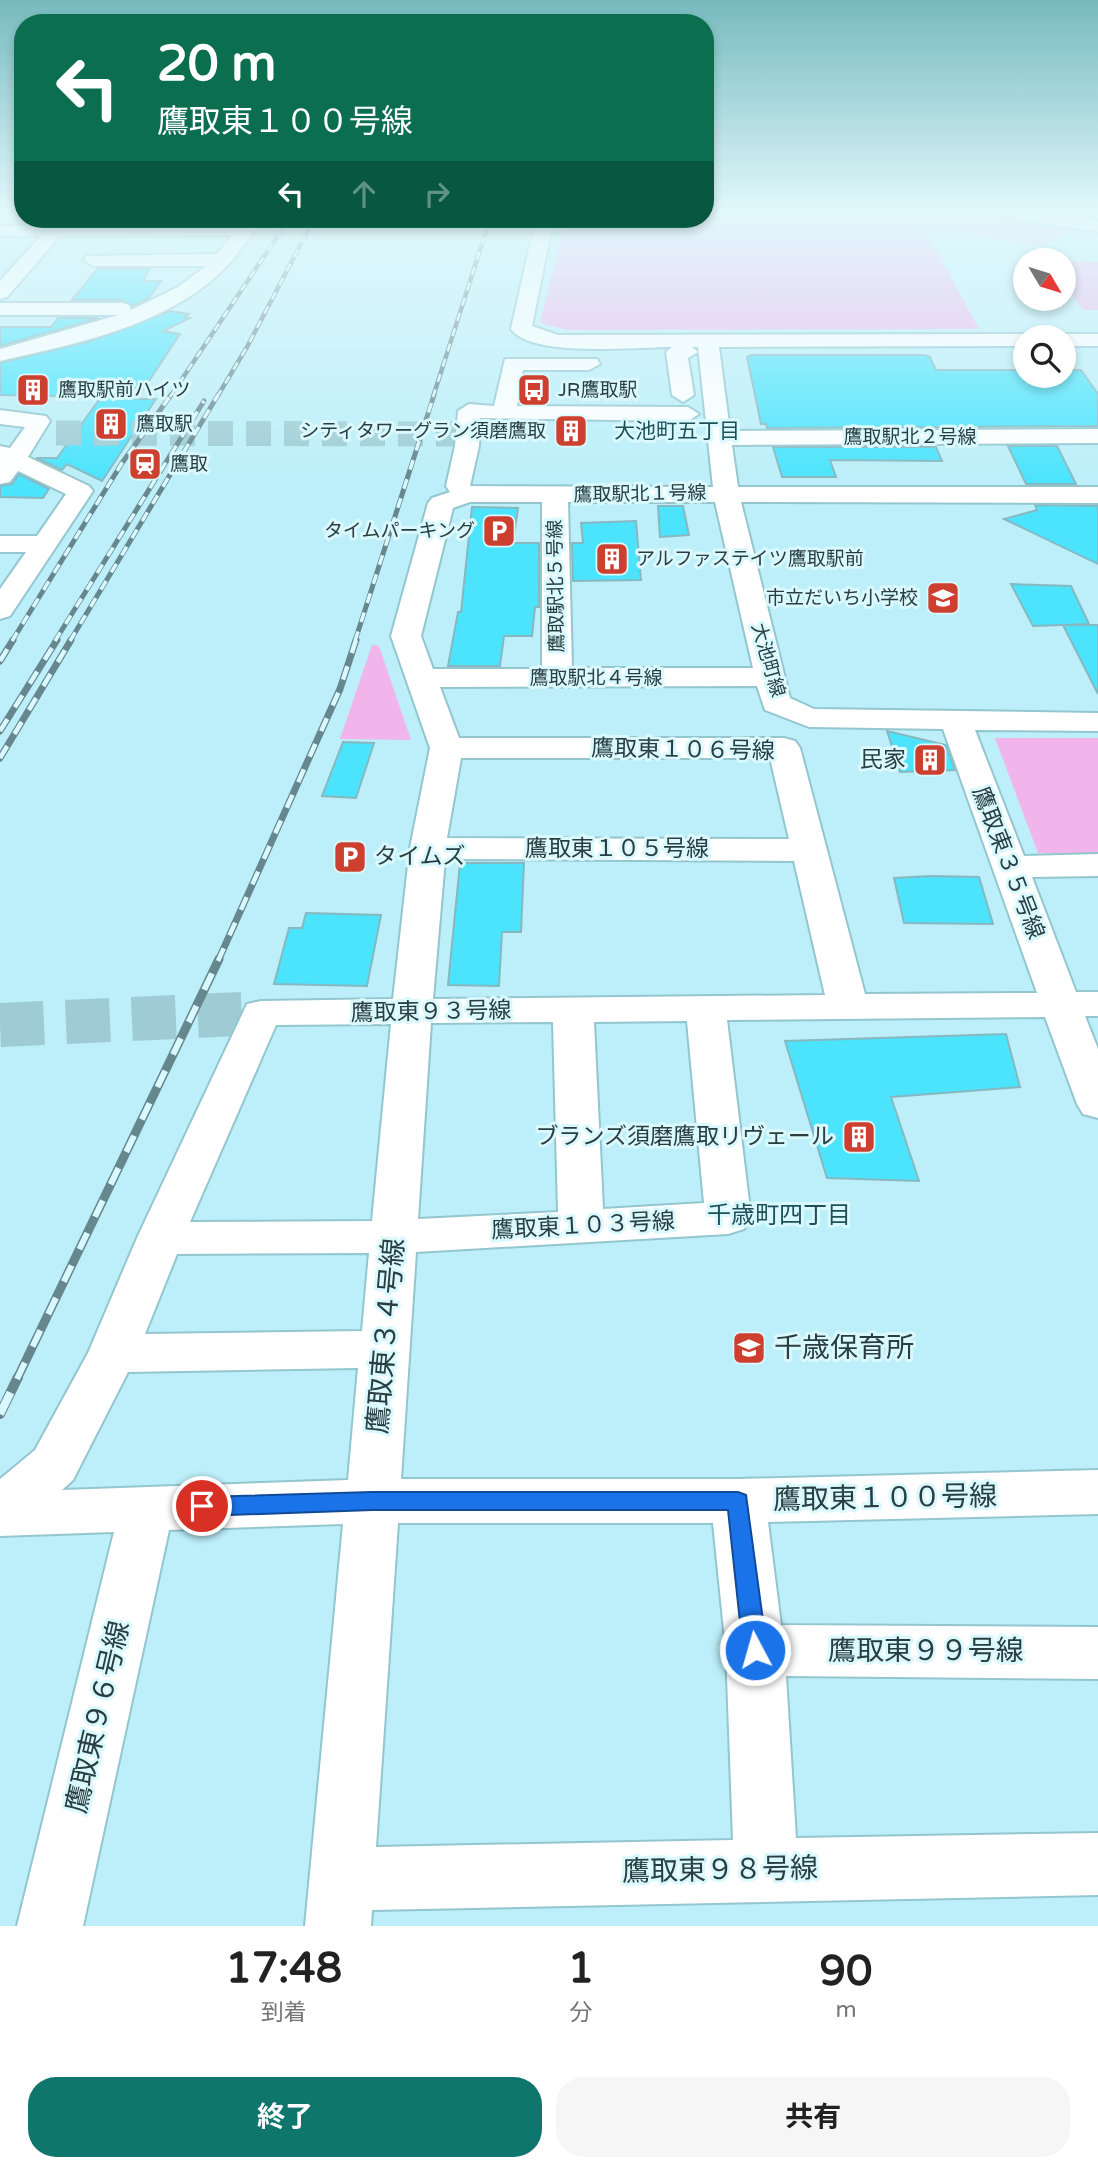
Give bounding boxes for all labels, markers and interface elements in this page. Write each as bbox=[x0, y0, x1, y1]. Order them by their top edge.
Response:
text: 20 m bbox=[157, 35, 276, 94]
icon: left bbox=[42, 42, 133, 133]
text: 鷹取東１００号線 bbox=[157, 103, 413, 141]
icon: left bbox=[272, 175, 310, 213]
icon: ahead bbox=[345, 175, 383, 213]
icon: right bbox=[418, 175, 456, 213]
north arrow bbox=[1013, 248, 1076, 312]
map controls bbox=[1013, 248, 1076, 388]
button: search bbox=[1013, 325, 1076, 388]
building icon: 鷹取駅前ハイツ bbox=[14, 371, 52, 409]
bus stop icon: JR鷹取駅 bbox=[515, 371, 553, 409]
place label: 鷹取駅前ハイツ bbox=[58, 379, 191, 401]
place label: JR鷹取駅 bbox=[558, 379, 637, 401]
building icon: 鷹取駅 bbox=[92, 405, 130, 443]
building icon: シティタワーグラン須磨鷹取 bbox=[552, 412, 590, 450]
place label: 鷹取駅 bbox=[136, 413, 193, 435]
district label: 大池町五丁目 bbox=[614, 419, 740, 444]
place label: シティタワーグラン須磨鷹取 bbox=[300, 420, 546, 442]
street label: 鷹取駅北２号線 bbox=[843, 426, 977, 448]
station icon: 鷹取 bbox=[126, 445, 164, 483]
place label: 鷹取 bbox=[170, 453, 208, 475]
street label: 鷹取駅北１号線 bbox=[573, 482, 707, 506]
parking icon: タイムパーキング bbox=[480, 512, 518, 550]
street label: 鷹取駅北５号線 bbox=[544, 519, 568, 653]
place label: タイムパーキング bbox=[324, 520, 475, 542]
building icon: アルファステイツ鷹取駅前 bbox=[593, 540, 631, 578]
place label: アルファステイツ鷹取駅前 bbox=[636, 548, 864, 570]
school or university icon: 市立だいち小学校 bbox=[924, 579, 962, 617]
place label: 市立だいち小学校 bbox=[766, 587, 918, 609]
street label: 大池町線 bbox=[747, 620, 789, 700]
street label: 鷹取駅北４号線 bbox=[529, 667, 663, 689]
street label: 鷹取東１０６号線 bbox=[591, 734, 775, 766]
building icon: 民家 bbox=[911, 741, 949, 779]
place label: 民家 bbox=[860, 746, 906, 774]
street label: 鷹取東３５号線 bbox=[966, 783, 1050, 943]
street label: 鷹取東１０５号線 bbox=[525, 835, 709, 863]
parking icon: タイムズ bbox=[331, 838, 369, 876]
place label: タイムズ bbox=[374, 843, 466, 871]
street label: 鷹取東９３号線 bbox=[350, 997, 512, 1027]
building icon: ブランズ須磨鷹取リヴェール bbox=[840, 1118, 878, 1156]
place label: ブランズ須磨鷹取リヴェール bbox=[535, 1123, 834, 1151]
district label: 千歳町四丁目 bbox=[707, 1201, 851, 1230]
street label: 鷹取東１０３号線 bbox=[490, 1207, 676, 1245]
street label: 鷹取東３４号線 bbox=[361, 1237, 411, 1435]
school or university icon: 千歳保育所 bbox=[730, 1329, 768, 1367]
place label: 千歳保育所 bbox=[774, 1331, 914, 1365]
pin bbox=[172, 1476, 232, 1536]
street label: 鷹取東１００号線 bbox=[773, 1479, 997, 1517]
icon: arrive bbox=[183, 1487, 221, 1525]
position arrow bbox=[718, 1613, 792, 1687]
street label: 鷹取東９６号線 bbox=[59, 1618, 137, 1816]
street label: 鷹取東９９号線 bbox=[828, 1634, 1024, 1668]
street label: 鷹取東９８号線 bbox=[622, 1851, 818, 1889]
text: 17:48 bbox=[226, 1943, 342, 1994]
text: 1 bbox=[568, 1943, 594, 1994]
text: 90 bbox=[820, 1946, 872, 1997]
text: m bbox=[835, 1996, 857, 2024]
text: 到着 bbox=[261, 1999, 307, 2027]
text: 分 bbox=[569, 1999, 592, 2027]
button: 終了 bbox=[28, 2077, 542, 2157]
button: 共有 bbox=[556, 2077, 1070, 2157]

